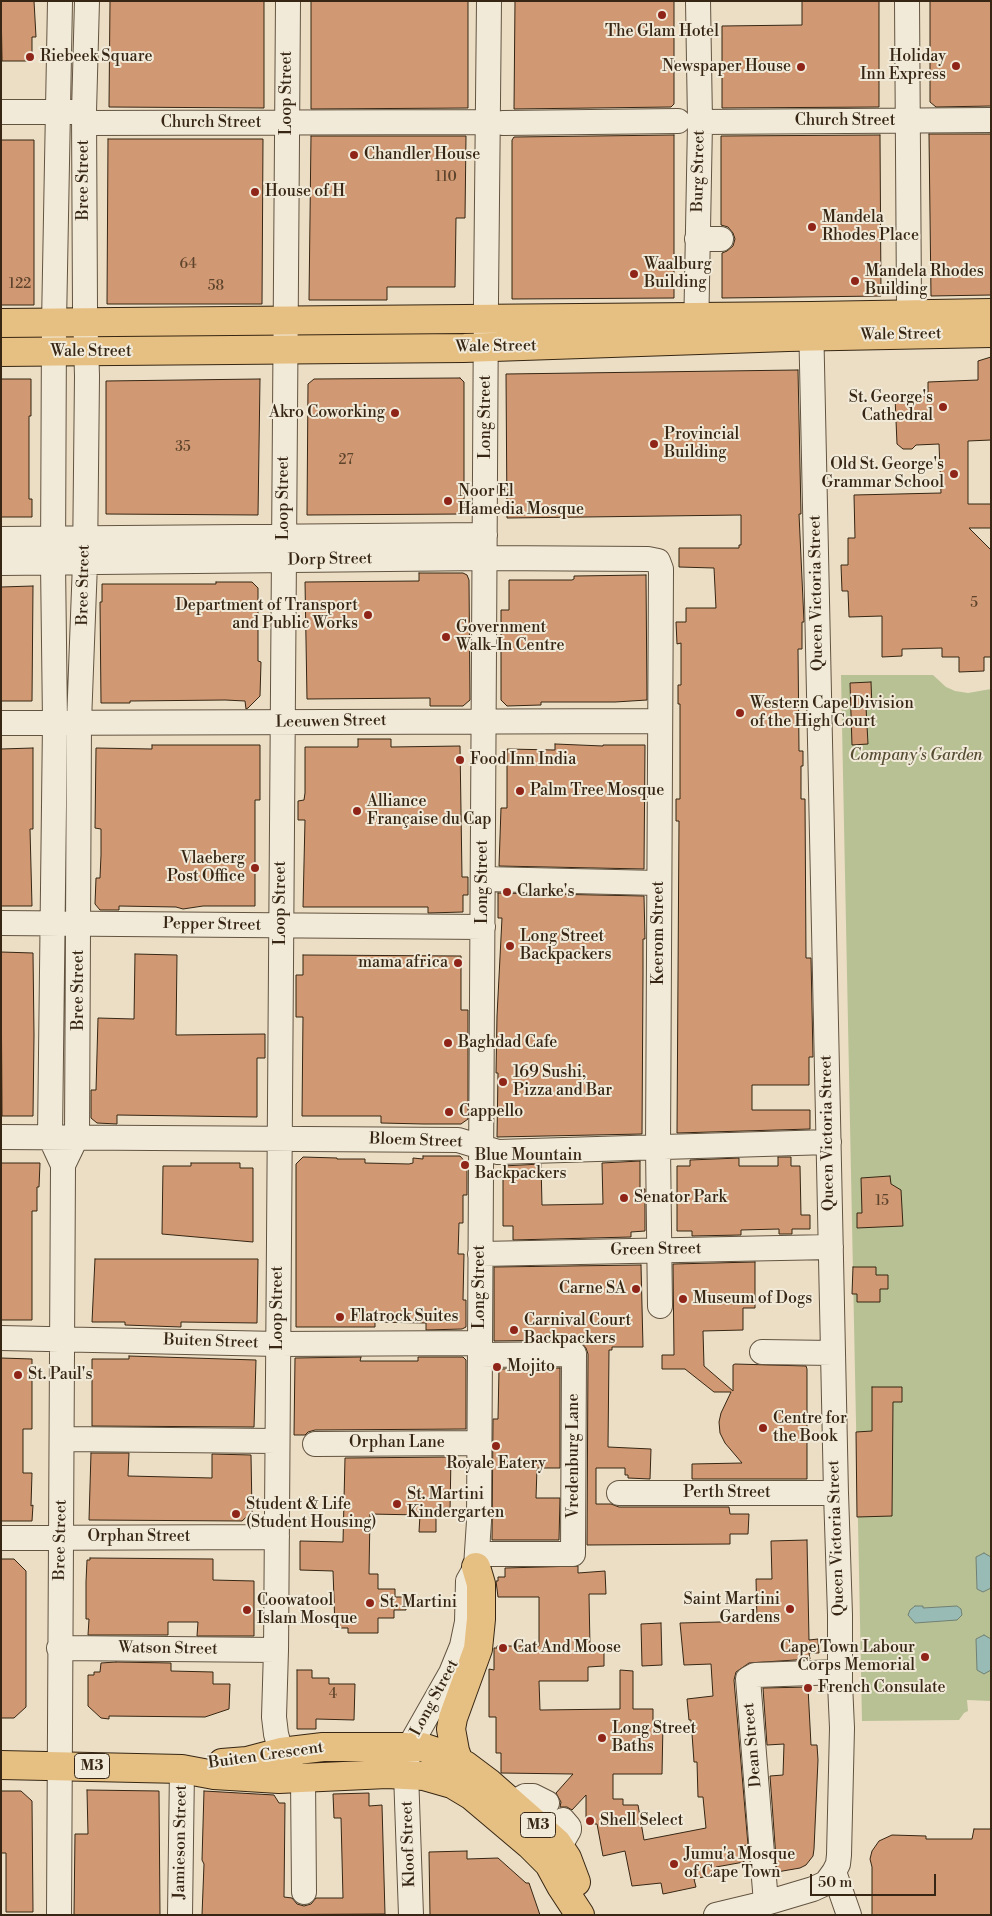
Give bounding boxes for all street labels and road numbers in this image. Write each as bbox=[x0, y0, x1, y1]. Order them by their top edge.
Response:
street label: Loop Street bbox=[277, 51, 297, 135]
street label: Church Street bbox=[795, 111, 895, 131]
street label: Church Street bbox=[161, 113, 261, 133]
street label: Burg Street bbox=[689, 130, 709, 212]
street label: Bree Street bbox=[74, 140, 94, 220]
street label: Wale Street bbox=[860, 325, 942, 345]
street label: Wale Street bbox=[455, 337, 537, 357]
street label: Wale Street bbox=[50, 342, 132, 362]
street label: Long Street bbox=[476, 375, 496, 459]
street label: Loop Street bbox=[274, 456, 294, 540]
street label: Queen Victoria Street bbox=[806, 515, 828, 671]
street label: Bree Street bbox=[74, 544, 94, 626]
street label: Dorp Street bbox=[287, 550, 373, 570]
street label: Leeuwen Street bbox=[275, 711, 387, 733]
street label: Long Street bbox=[473, 840, 493, 924]
street label: Loop Street bbox=[271, 861, 291, 945]
street label: Keerom Street bbox=[649, 881, 669, 985]
street label: Pepper Street bbox=[163, 915, 261, 935]
street label: Bree Street bbox=[69, 950, 89, 1030]
street label: Queen Victoria Street bbox=[817, 1055, 839, 1211]
street label: Bloem Street bbox=[369, 1130, 463, 1152]
street label: Green Street bbox=[610, 1240, 702, 1260]
street label: Long Street bbox=[470, 1245, 490, 1329]
street label: Loop Street bbox=[268, 1266, 288, 1350]
street label: Buiten Street bbox=[163, 1331, 259, 1353]
street label: Vredenburg Lane bbox=[564, 1394, 584, 1518]
street label: Orphan Lane bbox=[349, 1433, 445, 1453]
street label: Queen Victoria Street bbox=[825, 1460, 849, 1616]
street label: Perth Street bbox=[683, 1483, 771, 1503]
street label: Bree Street bbox=[51, 1499, 71, 1581]
street label: Orphan Street bbox=[87, 1527, 191, 1547]
street label: Watson Street bbox=[118, 1639, 218, 1659]
street label: Long Street bbox=[407, 1656, 463, 1740]
street label: Dean Street bbox=[740, 1702, 766, 1788]
street label: Buiten Crescent bbox=[207, 1738, 325, 1774]
road number: M3 bbox=[74, 1754, 110, 1778]
street label: Jamieson Street bbox=[170, 1785, 192, 1899]
street label: Kloof Street bbox=[398, 1800, 420, 1888]
road number: M3 bbox=[520, 1812, 556, 1838]

